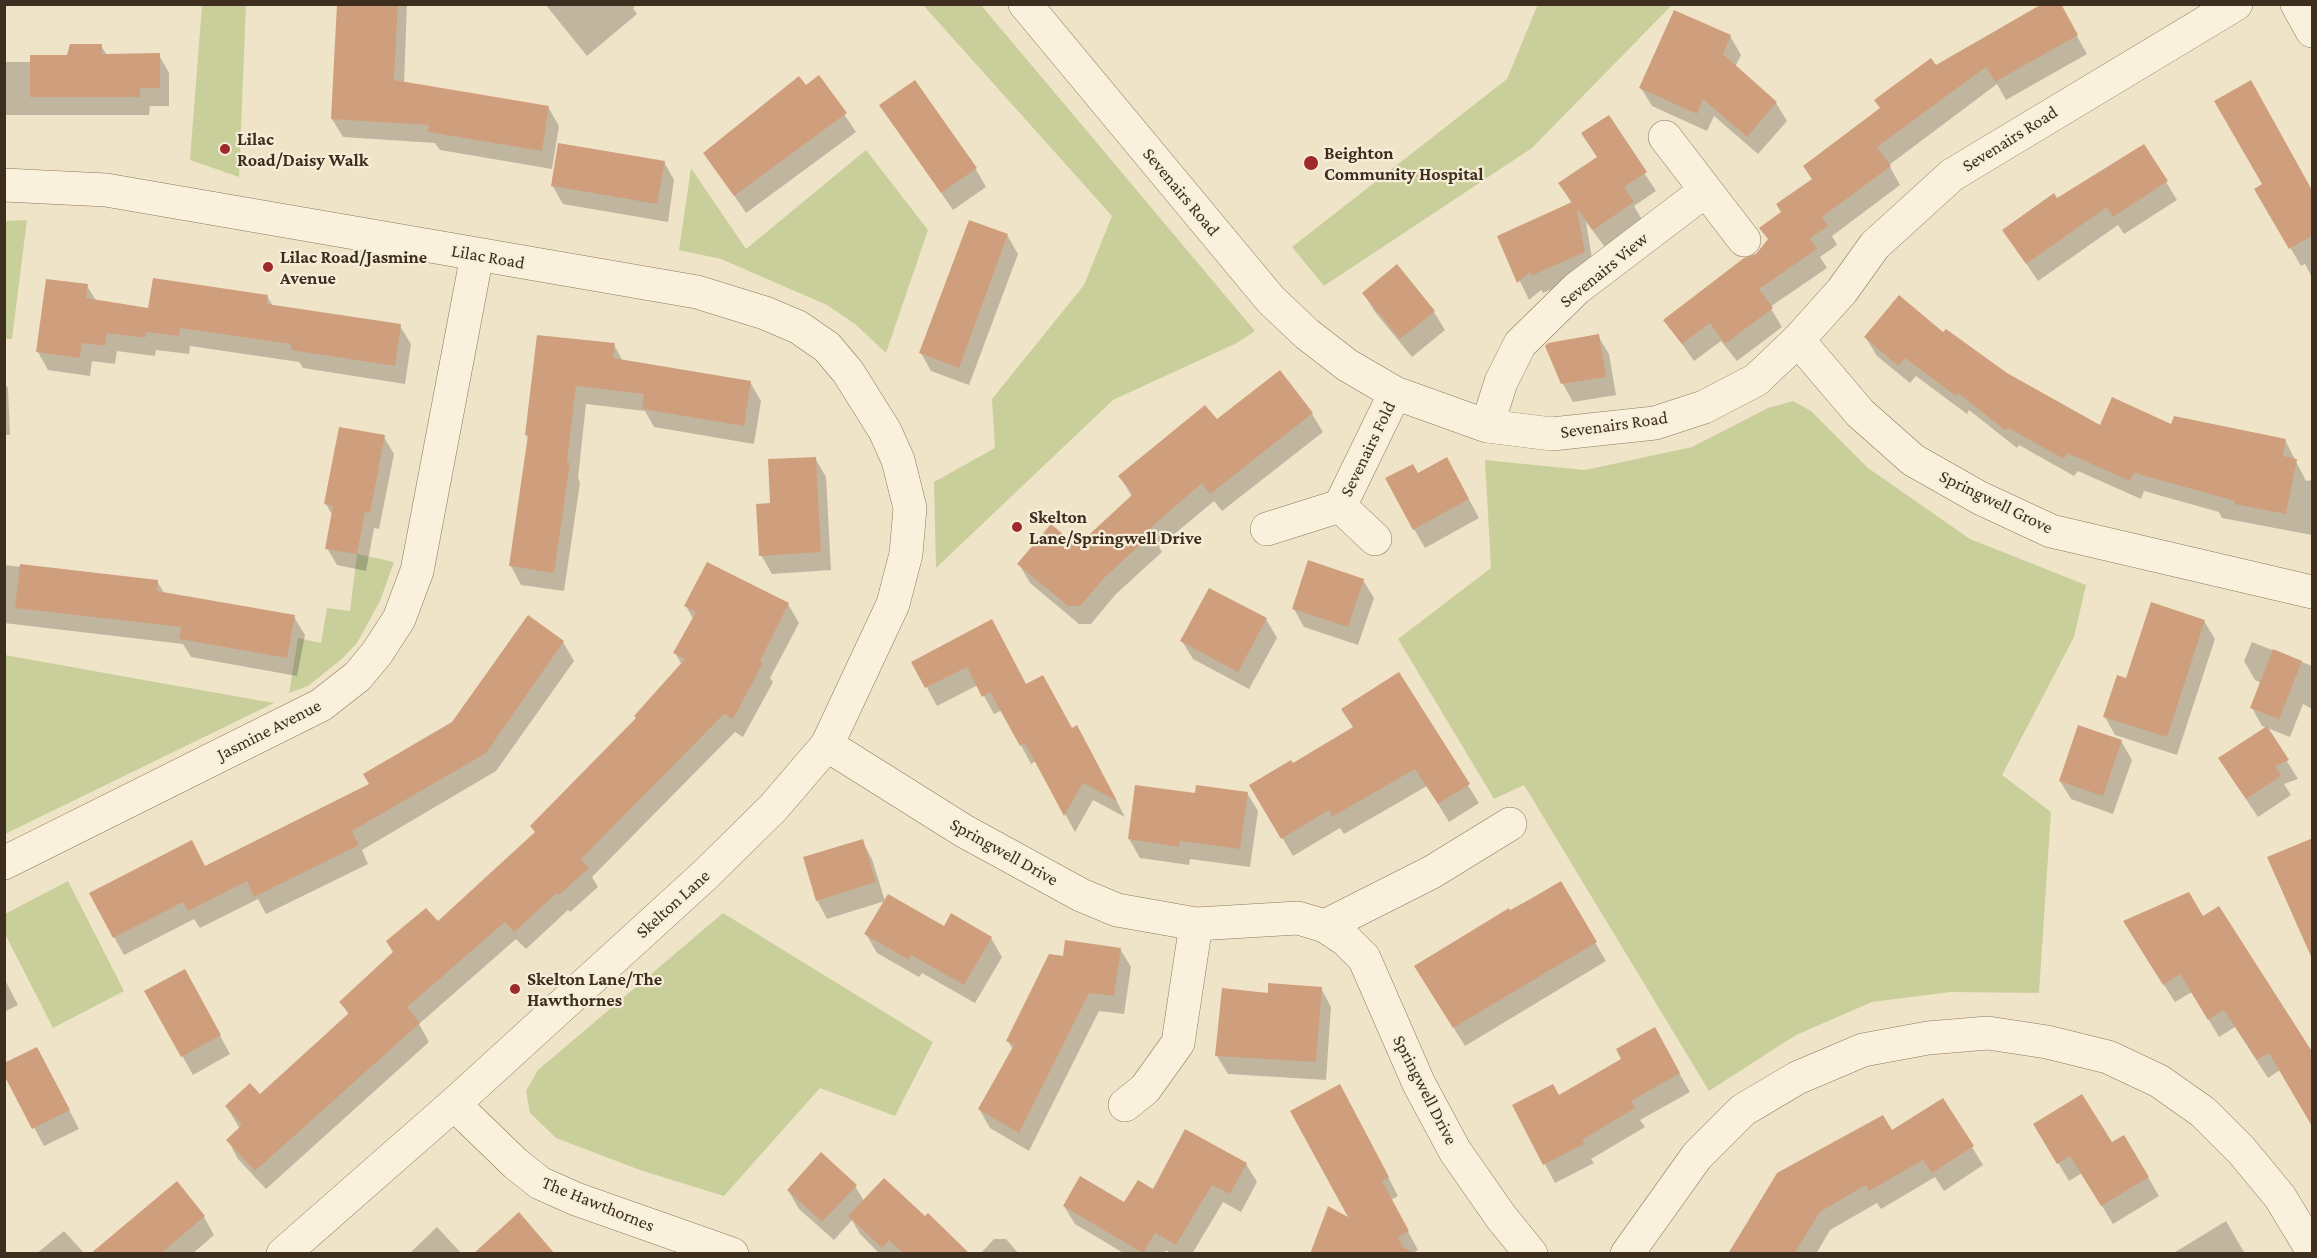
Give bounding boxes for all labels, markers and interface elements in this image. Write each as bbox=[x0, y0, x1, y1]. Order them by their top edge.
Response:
street label: Sevenairs Road bbox=[1958, 101, 2062, 177]
place label: Lilac Road/Daisy Walk bbox=[237, 128, 369, 170]
marker: Lilac Road/Daisy Walk bbox=[218, 142, 232, 156]
place label: Beighton Community Hospital bbox=[1324, 142, 1484, 184]
street label: Sevenairs Road bbox=[1138, 144, 1224, 240]
marker: Beighton Community Hospital bbox=[1302, 154, 1320, 172]
street label: Sevenairs View bbox=[1555, 228, 1653, 312]
street label: Lilac Road bbox=[450, 240, 526, 274]
place label: Lilac Road/Jasmine Avenue bbox=[280, 246, 427, 288]
marker: Lilac Road/Jasmine Avenue bbox=[261, 260, 275, 274]
street label: Sevenairs Fold bbox=[1336, 398, 1400, 500]
street label: Sevenairs Road bbox=[1559, 407, 1669, 443]
street label: Springwell Grove bbox=[1936, 465, 2056, 539]
place label: Skelton Lane/Springwell Drive bbox=[1029, 506, 1202, 548]
marker: Skelton Lane/Springwell Drive bbox=[1010, 520, 1024, 534]
street label: Jasmine Avenue bbox=[213, 695, 325, 765]
street label: Springwell Drive bbox=[946, 813, 1062, 891]
street label: Skelton Lane bbox=[632, 865, 714, 943]
place label: Skelton Lane/The Hawthornes bbox=[527, 968, 662, 1010]
marker: Skelton Lane/The Hawthornes bbox=[508, 982, 522, 996]
street label: Springwell Drive bbox=[1388, 1032, 1462, 1148]
street label: The Hawthornes bbox=[538, 1172, 658, 1236]

